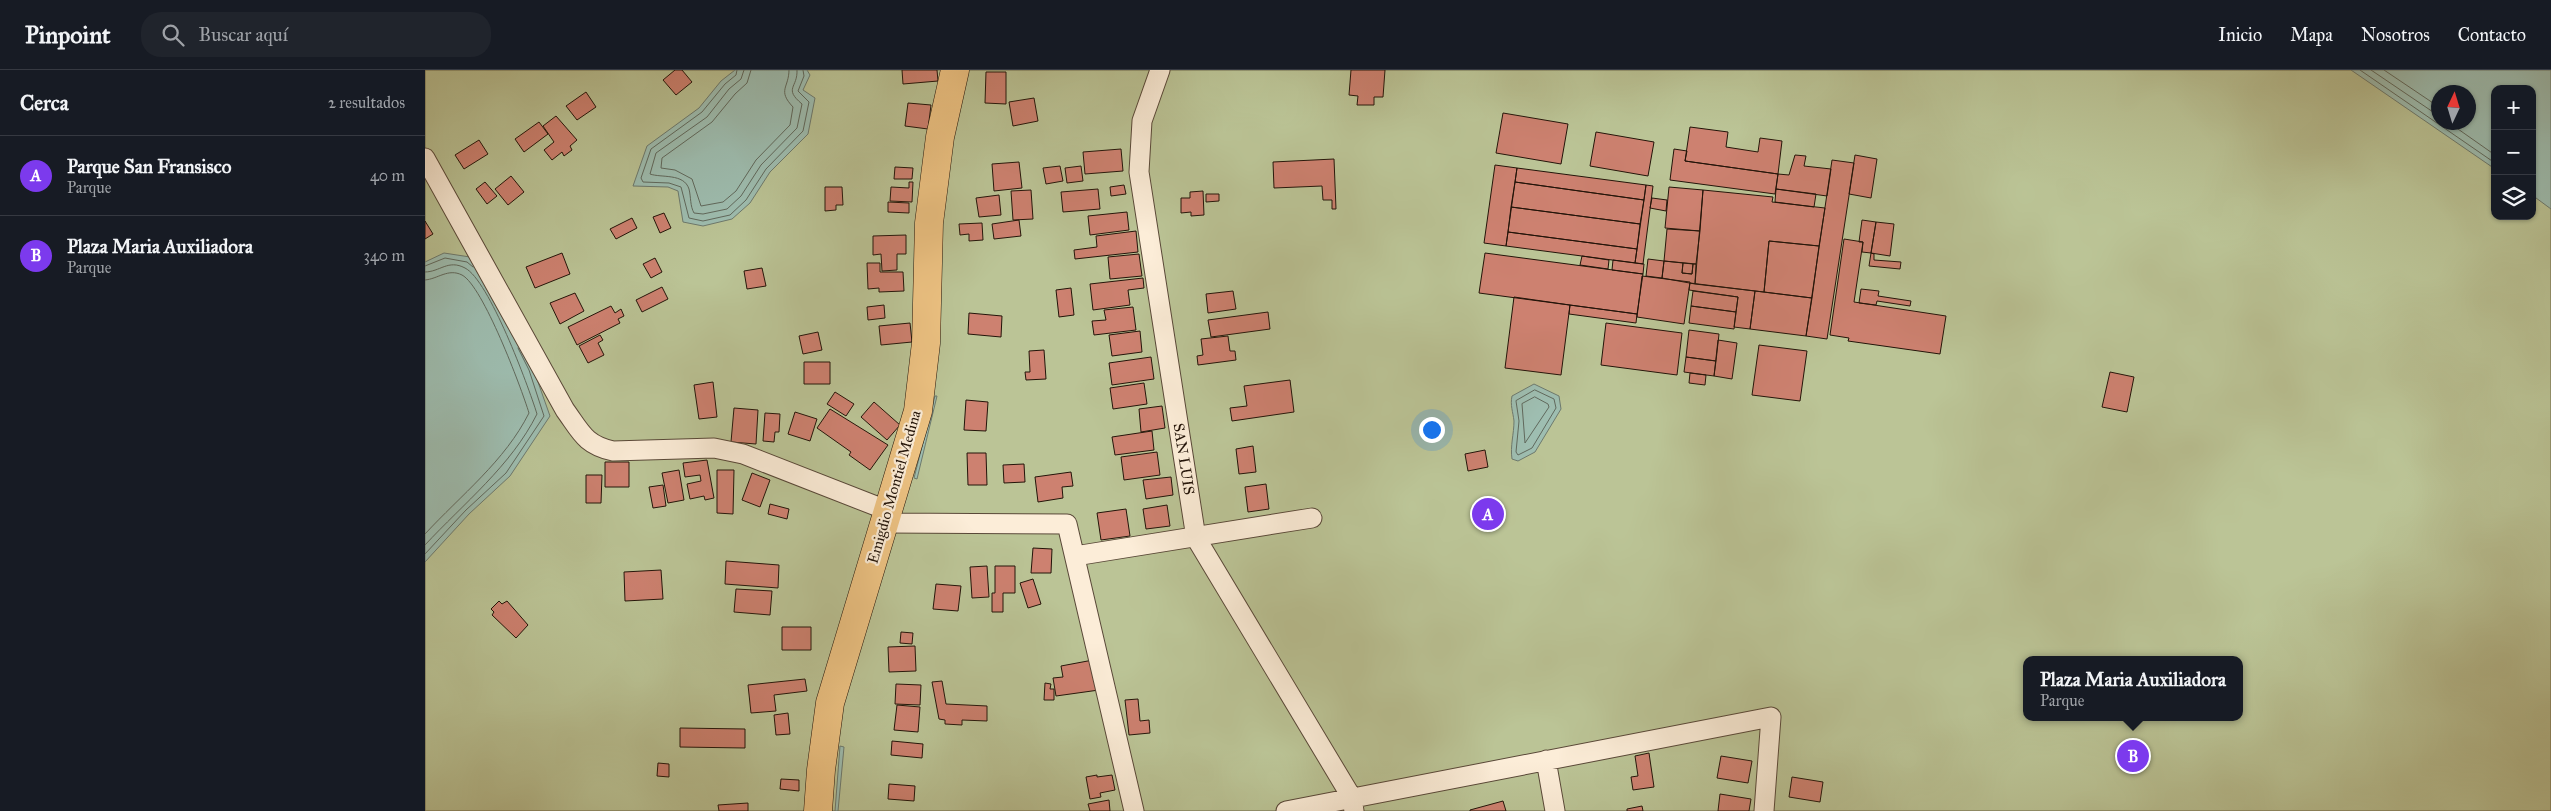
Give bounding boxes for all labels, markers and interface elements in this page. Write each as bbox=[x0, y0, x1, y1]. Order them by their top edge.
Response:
search box bbox=[141, 12, 491, 57]
text: Pinpoint bbox=[25, 20, 111, 50]
icon: search bbox=[159, 21, 187, 49]
text: Buscar aquí bbox=[199, 23, 288, 46]
text: Inicio bbox=[2218, 24, 2262, 46]
text: Mapa bbox=[2290, 24, 2333, 46]
text: Nosotros bbox=[2361, 24, 2430, 46]
text: Contacto bbox=[2458, 24, 2526, 46]
north arrow bbox=[2431, 85, 2476, 130]
map controls bbox=[2491, 85, 2536, 220]
button: + bbox=[2491, 85, 2536, 130]
text: Cerca bbox=[20, 90, 69, 116]
text: 2 resultados bbox=[328, 93, 405, 112]
button: − bbox=[2491, 130, 2536, 175]
text: Parque San Fransisco bbox=[67, 155, 231, 178]
text: A bbox=[31, 166, 41, 185]
text: 40 m bbox=[370, 166, 405, 185]
button: layers bbox=[2491, 175, 2536, 220]
text: Parque bbox=[67, 178, 111, 197]
text: Plaza Maria Auxiliadora bbox=[67, 235, 253, 258]
text: B bbox=[31, 246, 41, 265]
text: 340 m bbox=[363, 246, 405, 265]
text: Parque bbox=[67, 258, 111, 277]
street label: Emigdio Montiel Medina bbox=[864, 408, 925, 566]
your location bbox=[1419, 417, 1445, 443]
street label: SAN LUIS bbox=[1169, 422, 1199, 496]
pin: A bbox=[1472, 495, 1504, 533]
popup bbox=[2023, 656, 2243, 721]
text: Plaza Maria Auxiliadora bbox=[2040, 668, 2226, 691]
text: Parque bbox=[2040, 691, 2084, 710]
pin: B bbox=[2117, 737, 2149, 775]

